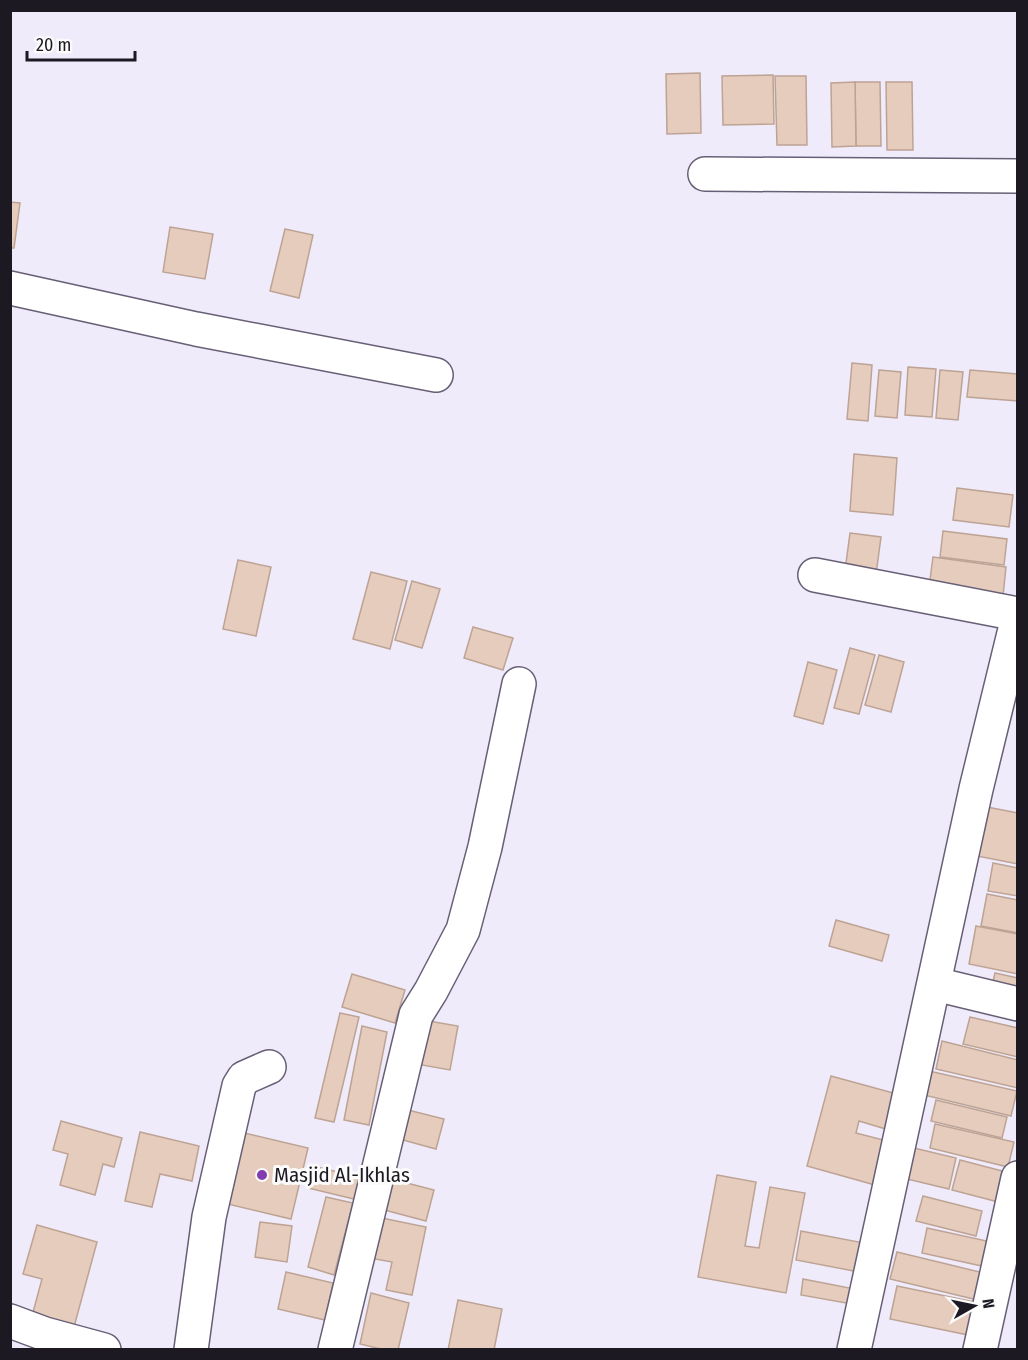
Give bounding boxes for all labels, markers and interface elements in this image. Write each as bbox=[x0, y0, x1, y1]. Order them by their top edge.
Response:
scale bar bbox=[27, 24, 135, 62]
text: 20 m bbox=[36, 34, 71, 56]
place label: Masjid Al-Ikhlas bbox=[274, 1162, 410, 1188]
marker: Masjid Al-Ikhlas bbox=[255, 1168, 269, 1182]
north arrow bbox=[944, 1276, 1004, 1336]
text: N bbox=[978, 1298, 998, 1310]

